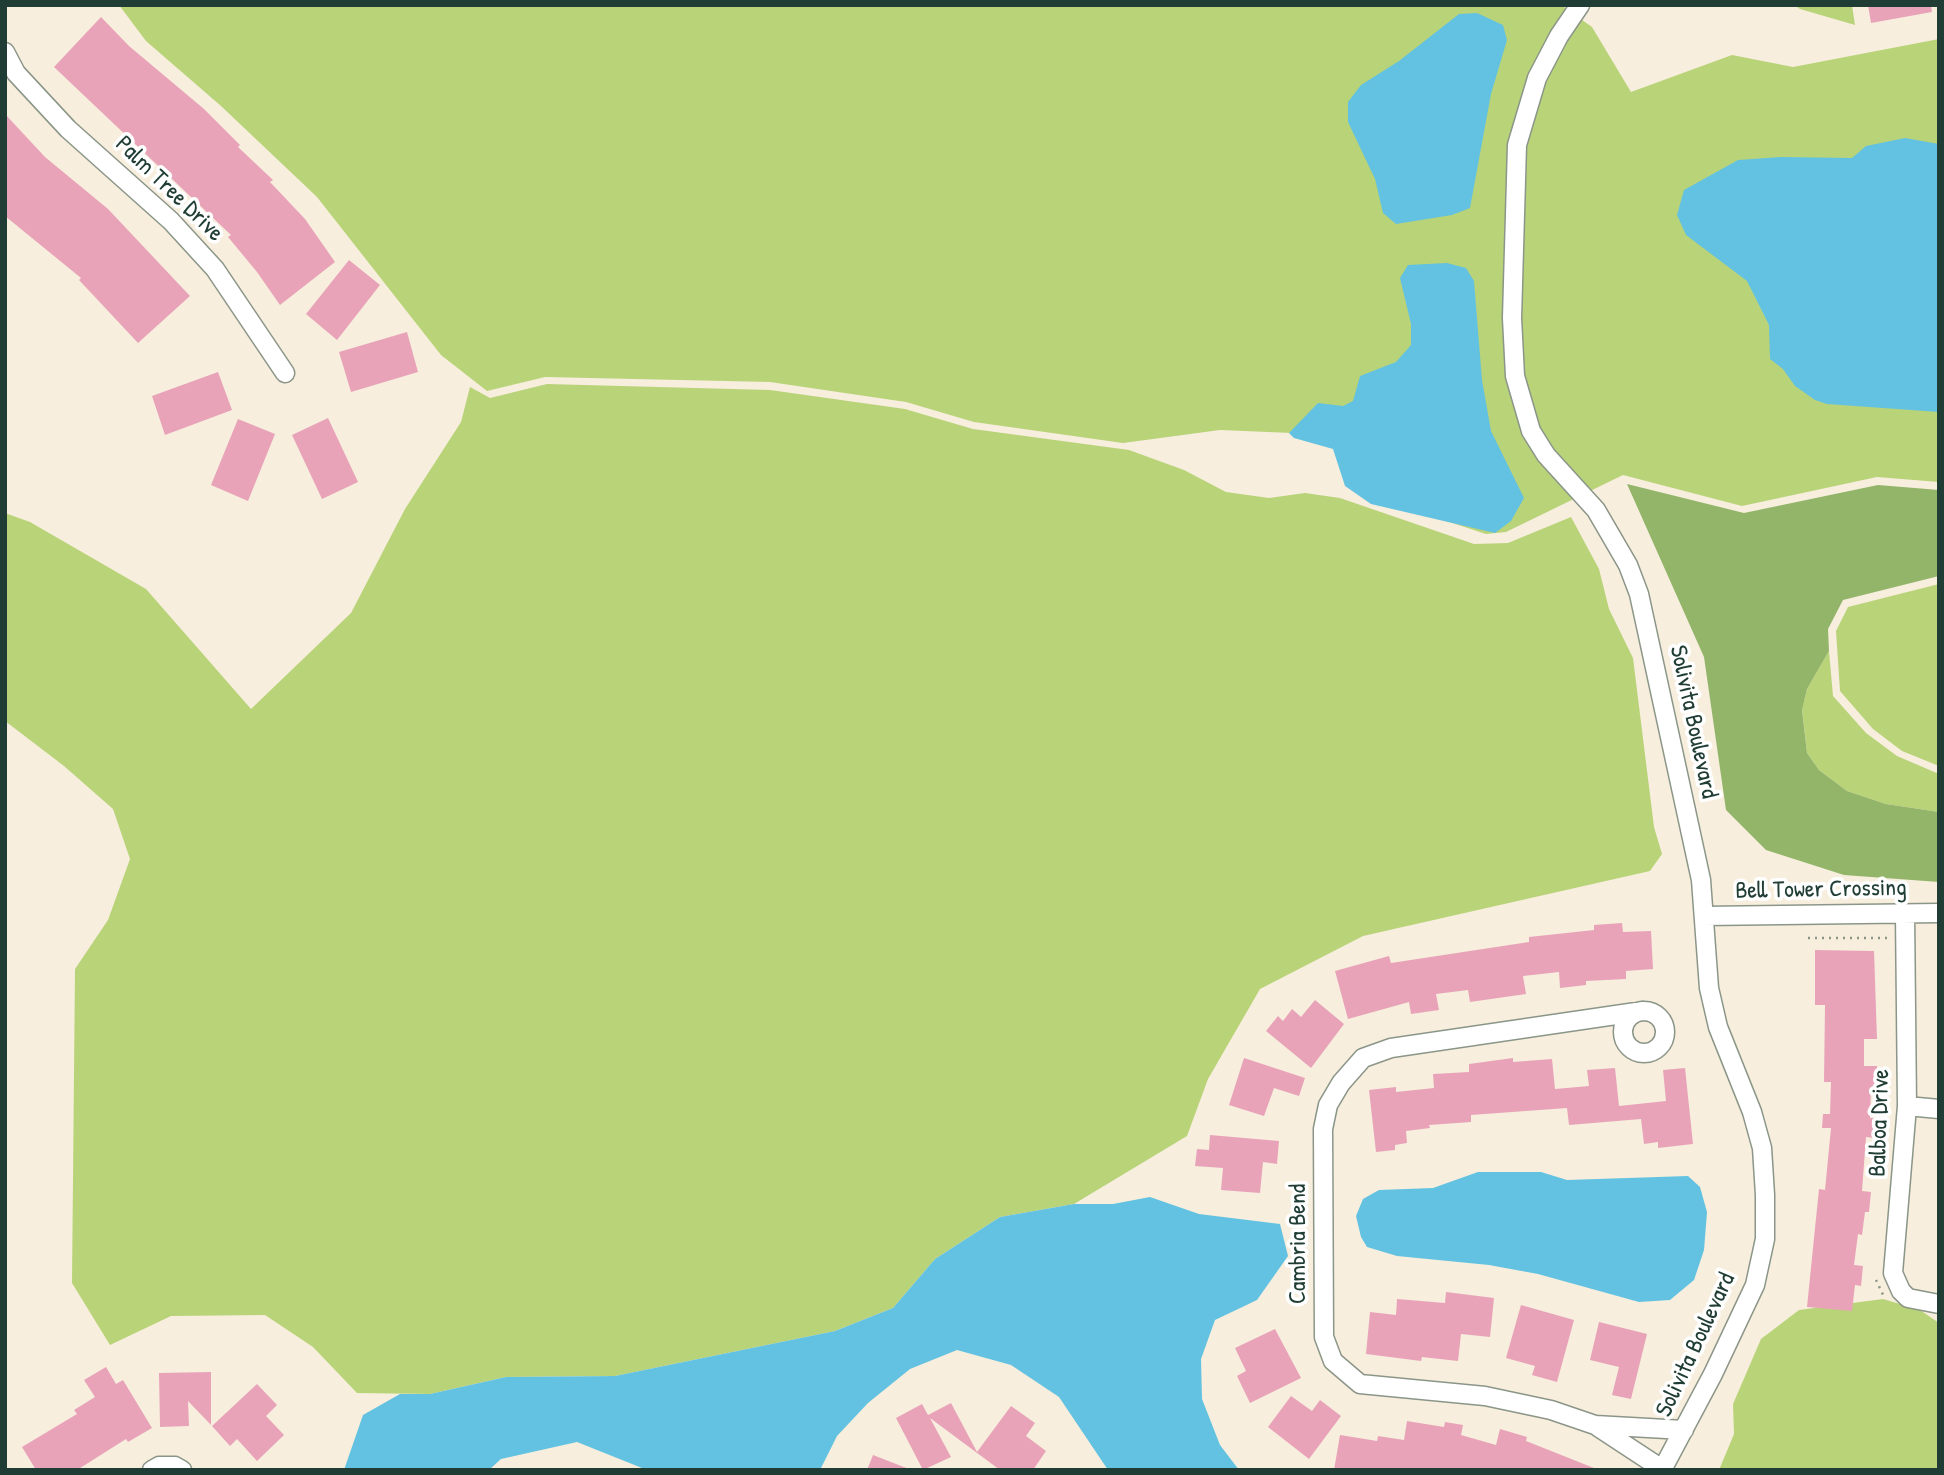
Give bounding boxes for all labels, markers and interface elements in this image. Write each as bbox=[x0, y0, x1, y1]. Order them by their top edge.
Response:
street label: Palm Tree Drive bbox=[109, 130, 229, 248]
street label: Solivita Boulevard bbox=[1663, 643, 1723, 801]
street label: Bell Tower Crossing bbox=[1735, 874, 1907, 906]
street label: Balboa Drive bbox=[1864, 1069, 1896, 1177]
street label: Cambria Bend bbox=[1285, 1184, 1313, 1304]
street label: Solivita Boulevard bbox=[1650, 1268, 1742, 1422]

